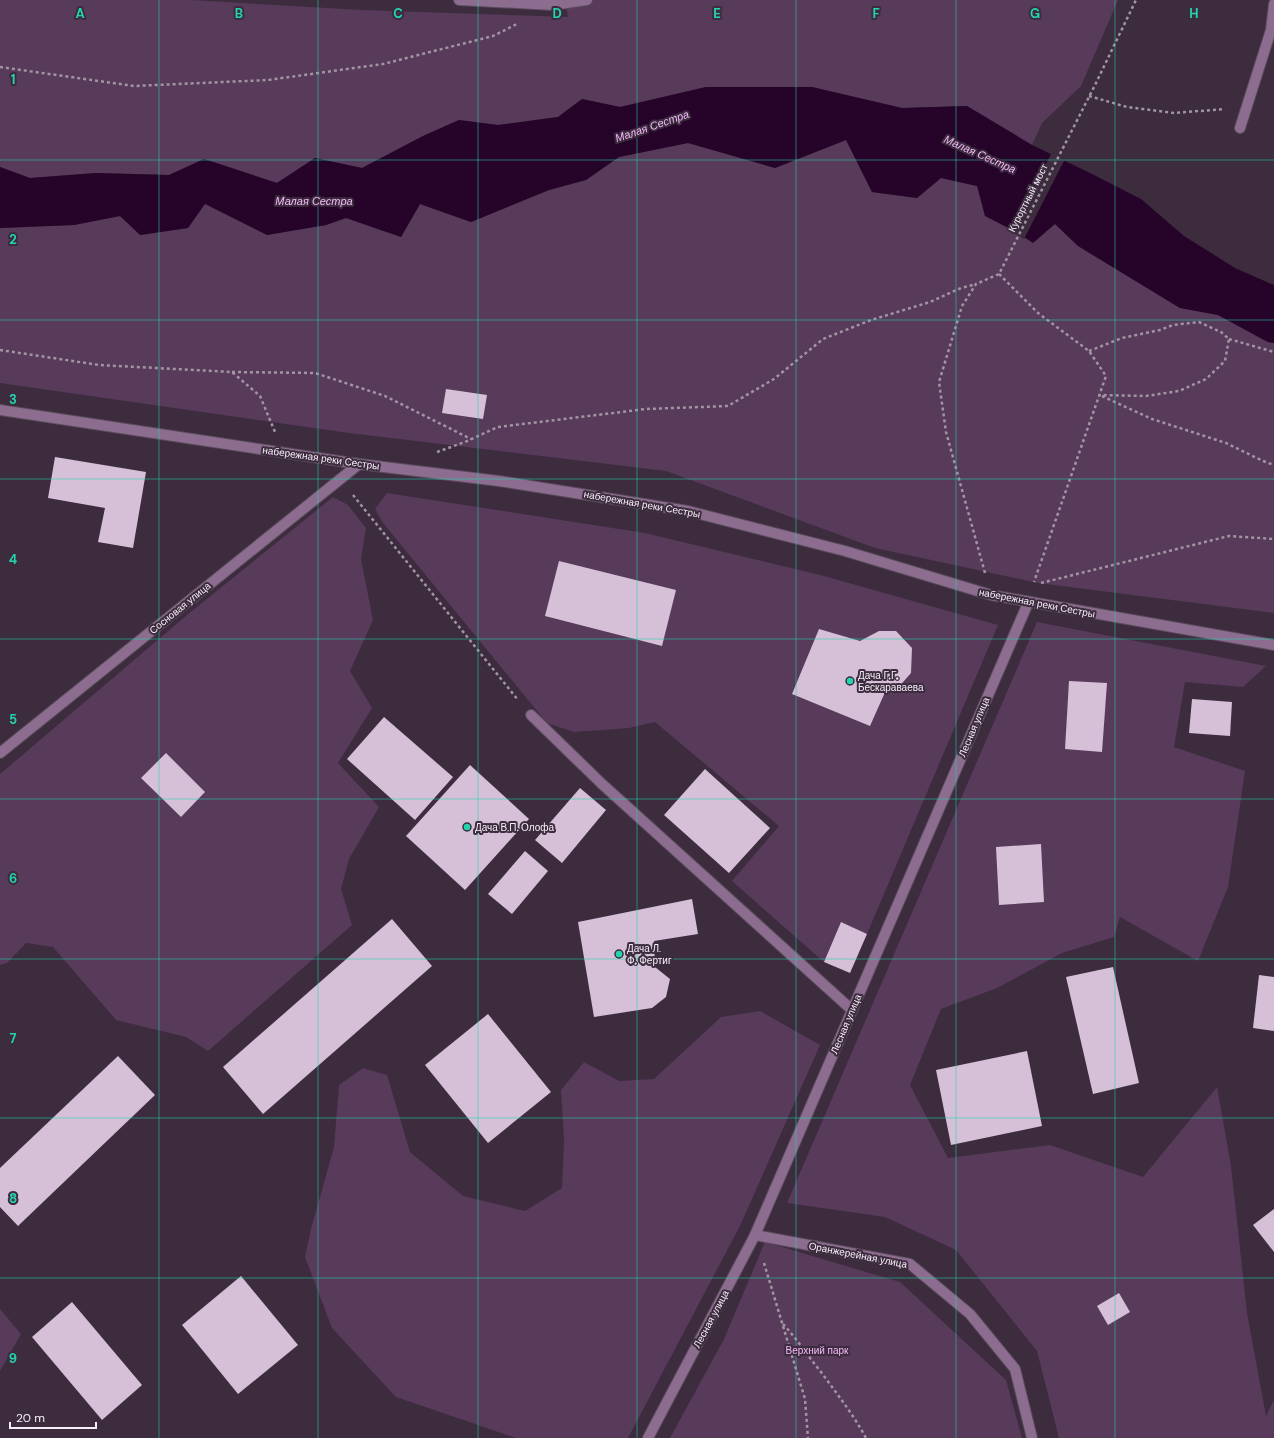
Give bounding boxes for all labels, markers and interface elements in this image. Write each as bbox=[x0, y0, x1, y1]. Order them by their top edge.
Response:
text: A bbox=[75, 5, 85, 22]
text: B bbox=[235, 5, 243, 22]
text: C bbox=[393, 5, 403, 22]
text: D bbox=[552, 5, 562, 22]
text: E bbox=[713, 5, 721, 22]
text: F bbox=[872, 5, 880, 22]
text: G bbox=[1030, 5, 1040, 22]
text: H bbox=[1189, 5, 1199, 22]
text: 1 bbox=[11, 71, 15, 88]
water label: Малая Сестра bbox=[613, 107, 691, 145]
water label: Малая Сестра bbox=[942, 132, 1018, 176]
street label: Курортный мост bbox=[1005, 161, 1051, 234]
water label: Малая Сестра bbox=[275, 194, 353, 208]
text: 2 bbox=[9, 231, 17, 248]
text: 3 bbox=[9, 391, 17, 408]
street label: набережная реки Сестры bbox=[262, 443, 380, 473]
street label: набережная реки Сестры bbox=[583, 487, 701, 521]
text: 4 bbox=[9, 551, 17, 568]
street label: Сосновая улица bbox=[147, 579, 214, 637]
street label: набережная реки Сестры bbox=[978, 585, 1096, 621]
place label: Дача Г.Г. Бескараваева bbox=[858, 669, 924, 694]
marker: Дача Г.Г. Бескараваева bbox=[845, 676, 855, 686]
street label: Лесная улица bbox=[956, 695, 993, 759]
text: 5 bbox=[9, 711, 17, 728]
place label: Дача В.П. Олофа bbox=[475, 821, 554, 834]
marker: Дача В.П. Олофа bbox=[462, 822, 472, 832]
text: 6 bbox=[9, 870, 17, 887]
place label: Дача Л. Ф. Фертиг bbox=[627, 942, 672, 967]
marker: Дача Л. Ф. Фертиг bbox=[614, 949, 624, 959]
street label: Лесная улица bbox=[828, 992, 865, 1056]
text: 7 bbox=[10, 1030, 17, 1047]
text: 8 bbox=[9, 1190, 17, 1207]
street label: Оранжерейная улица bbox=[808, 1239, 909, 1271]
street label: Лесная улица bbox=[690, 1287, 732, 1350]
park label: Верхний парк bbox=[786, 1344, 849, 1357]
text: 9 bbox=[9, 1350, 17, 1367]
scale bar bbox=[10, 1404, 96, 1430]
text: 20 m bbox=[16, 1410, 45, 1426]

